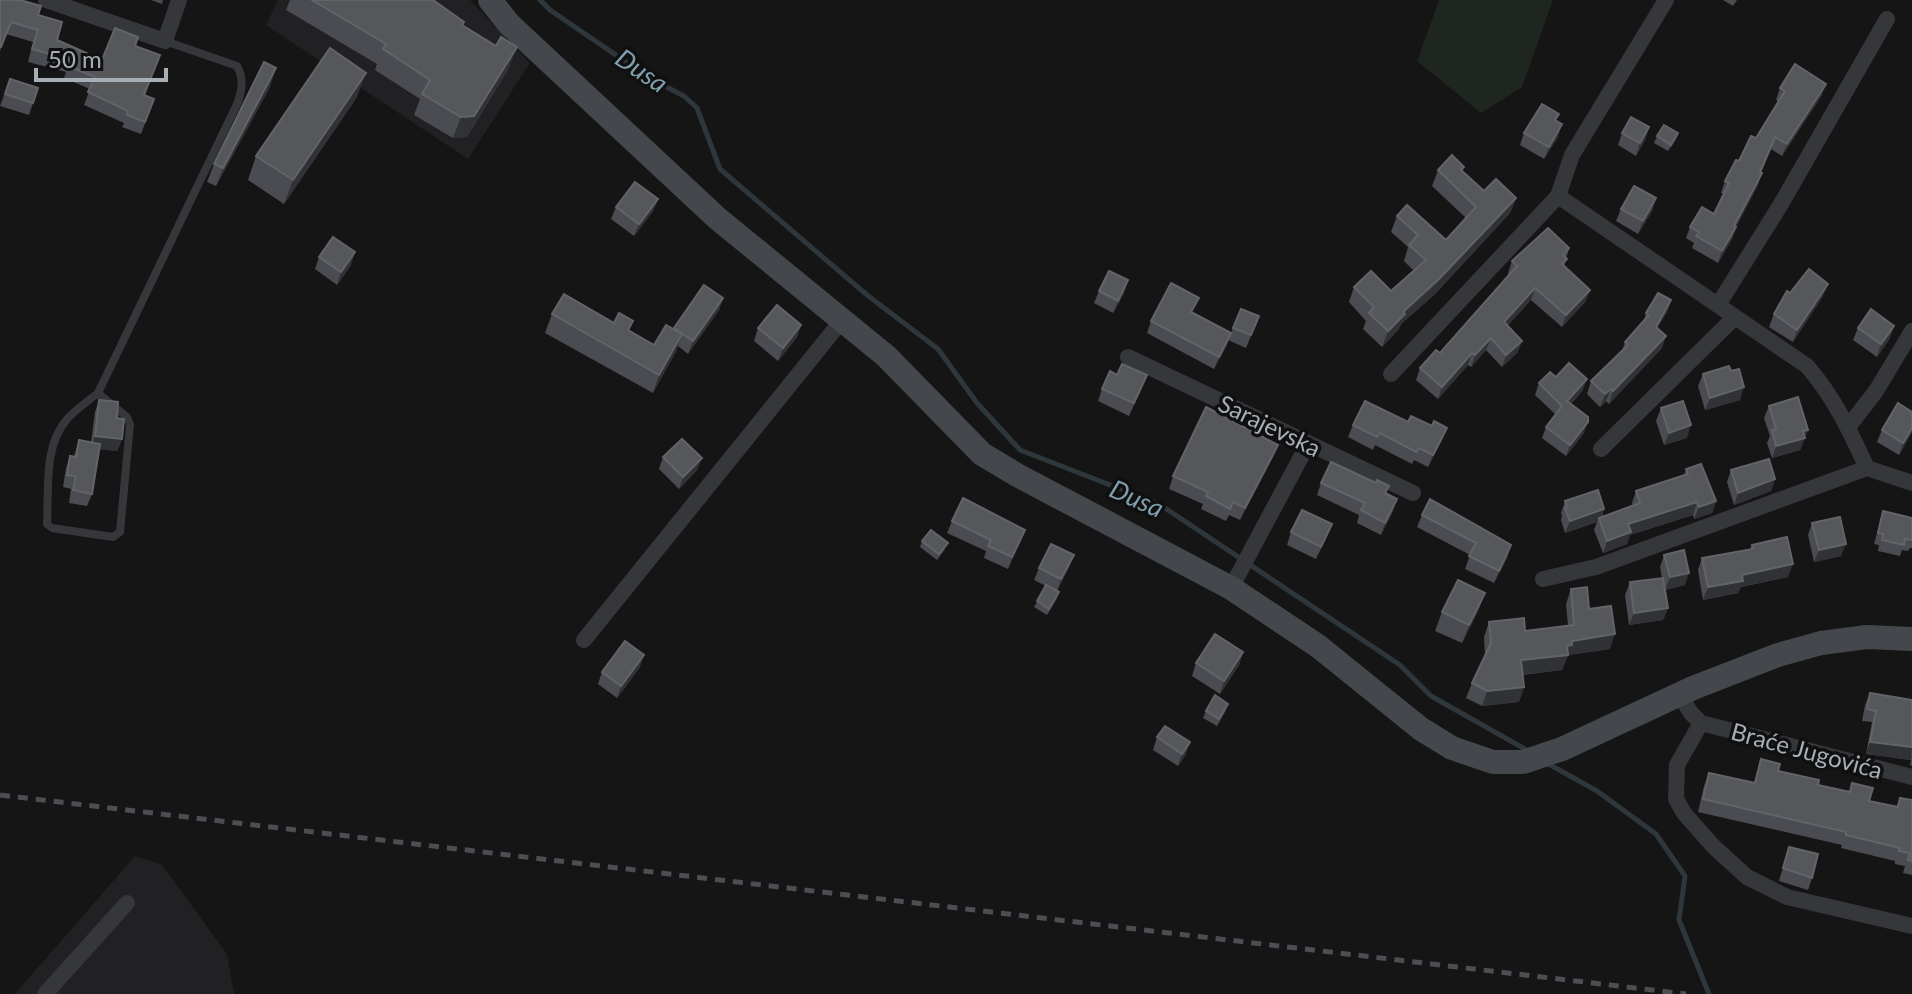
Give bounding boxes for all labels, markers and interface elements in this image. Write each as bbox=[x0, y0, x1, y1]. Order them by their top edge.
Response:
scale bar bbox=[36, 32, 166, 82]
water label: Dusa bbox=[610, 41, 674, 99]
text: 50 m bbox=[48, 44, 102, 73]
street label: Sarajevska bbox=[1214, 388, 1326, 462]
water label: Dusa bbox=[1105, 472, 1169, 524]
street label: Braće Jugovića bbox=[1728, 716, 1886, 784]

